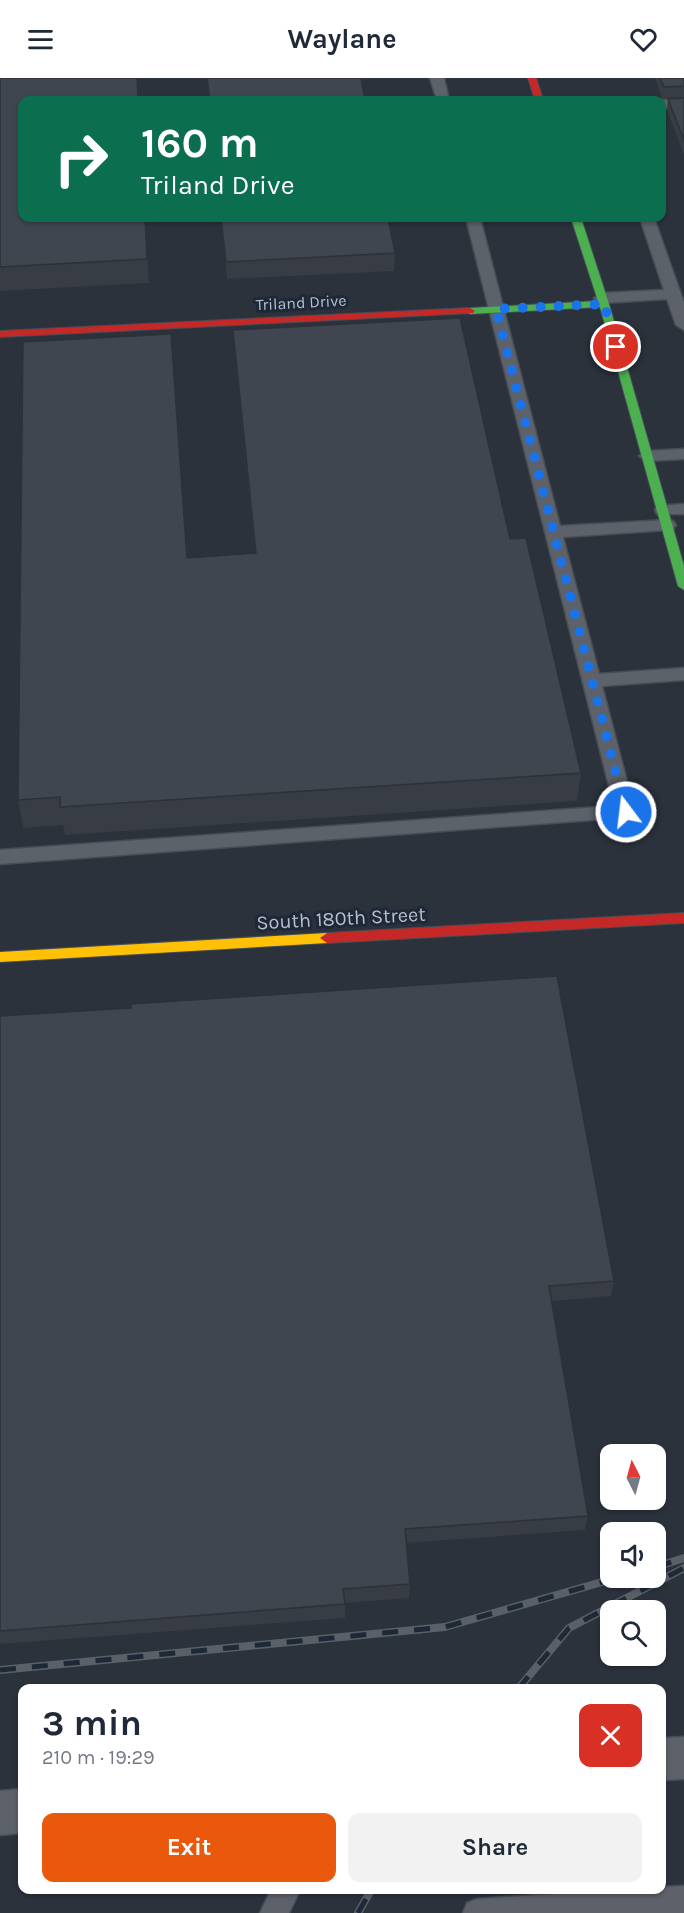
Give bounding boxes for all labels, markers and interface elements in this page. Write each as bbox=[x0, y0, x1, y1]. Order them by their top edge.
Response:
icon: menu bbox=[24, 23, 57, 56]
text: Waylane bbox=[287, 23, 397, 55]
icon: heart bbox=[627, 23, 660, 56]
text: 160 m bbox=[141, 118, 259, 168]
icon: right bbox=[42, 120, 120, 198]
text: Triland Drive bbox=[141, 169, 295, 201]
street label: Triland Drive bbox=[255, 291, 347, 314]
pin bbox=[590, 321, 641, 372]
icon: arrive bbox=[599, 330, 632, 363]
position arrow bbox=[594, 780, 658, 844]
street label: South 180th Street bbox=[256, 903, 427, 934]
north arrow bbox=[600, 1444, 666, 1510]
map controls bbox=[600, 1444, 666, 1666]
button: sound bbox=[600, 1522, 666, 1588]
button: search bbox=[600, 1600, 666, 1666]
text: 3 min bbox=[42, 1702, 142, 1744]
button: close bbox=[579, 1704, 642, 1767]
text: 210 m · 19:29 bbox=[42, 1746, 155, 1769]
button: Exit bbox=[42, 1813, 336, 1882]
button: Share bbox=[348, 1813, 642, 1882]

